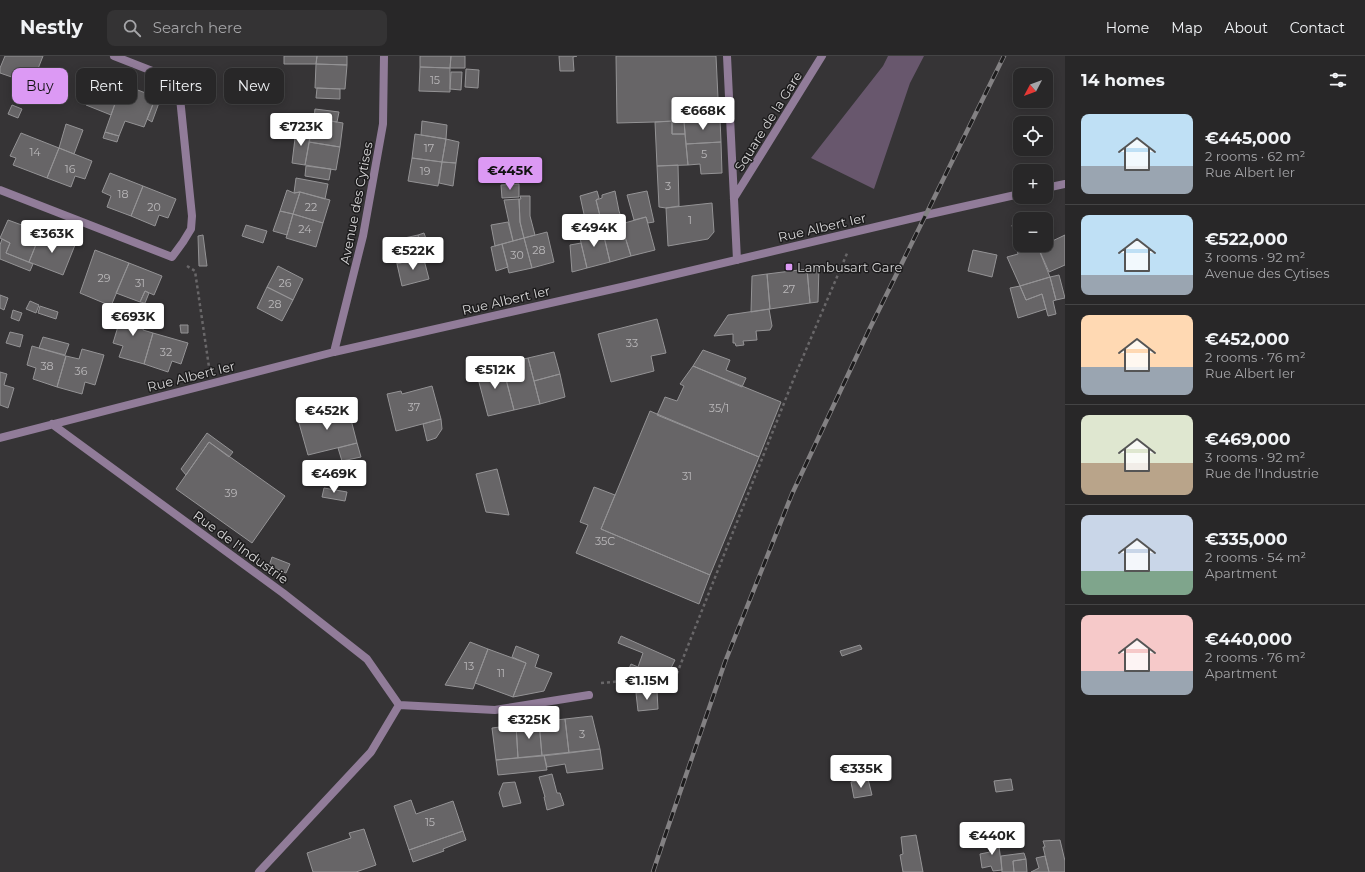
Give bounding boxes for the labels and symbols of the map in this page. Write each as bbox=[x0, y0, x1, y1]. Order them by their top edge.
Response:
street label: Square de la Gare bbox=[731, 68, 805, 174]
north arrow bbox=[1013, 68, 1053, 108]
house number: 15 bbox=[430, 73, 440, 87]
pin: €668K bbox=[675, 97, 731, 131]
pin: €723K bbox=[273, 113, 329, 147]
street label: Avenue des Cytises bbox=[336, 140, 376, 266]
house number: 17 bbox=[424, 141, 434, 155]
house number: 14 bbox=[29, 145, 41, 159]
house number: 5 bbox=[701, 147, 707, 161]
pin: €445K bbox=[482, 157, 538, 191]
house number: 16 bbox=[65, 162, 76, 176]
house number: 19 bbox=[420, 164, 431, 178]
house number: 3 bbox=[665, 179, 671, 193]
house number: 18 bbox=[118, 187, 129, 201]
house number: 20 bbox=[147, 200, 161, 214]
house number: 22 bbox=[305, 200, 317, 214]
street label: Rue Albert Ier bbox=[776, 209, 868, 245]
house number: 1 bbox=[688, 213, 692, 227]
pin: €494K bbox=[566, 214, 622, 248]
pin: €363K bbox=[24, 220, 80, 254]
house number: 24 bbox=[298, 222, 312, 236]
pin: €522K bbox=[385, 237, 441, 271]
house number: 28 bbox=[532, 243, 546, 257]
house number: 30 bbox=[510, 248, 524, 262]
place label: Lambusart Gare bbox=[797, 259, 903, 275]
marker: Lambusart Gare bbox=[784, 262, 794, 272]
house number: 29 bbox=[98, 271, 111, 285]
house number: 31 bbox=[135, 276, 145, 290]
house number: 26 bbox=[279, 276, 292, 290]
street label: Rue Albert Ier bbox=[460, 282, 552, 318]
house number: 27 bbox=[783, 282, 795, 296]
house number: 28 bbox=[268, 297, 282, 311]
pin: €693K bbox=[105, 303, 161, 337]
house number: 33 bbox=[626, 336, 638, 350]
house number: 32 bbox=[160, 345, 172, 359]
pin: €512K bbox=[467, 356, 523, 390]
street label: Rue Albert Ier bbox=[145, 357, 237, 395]
house number: 38 bbox=[40, 359, 54, 373]
house number: 36 bbox=[75, 364, 88, 378]
pin: €452K bbox=[299, 397, 355, 431]
house number: 37 bbox=[408, 400, 420, 414]
house number: 35/1 bbox=[709, 401, 729, 415]
pin: €469K bbox=[306, 460, 362, 494]
house number: 31 bbox=[682, 469, 692, 483]
house number: 39 bbox=[225, 486, 238, 500]
street label: Rue de l'Industrie bbox=[190, 507, 292, 587]
house number: 35C bbox=[595, 534, 615, 548]
house number: 13 bbox=[464, 659, 474, 673]
house number: 11 bbox=[497, 666, 505, 680]
pin: €1.15M bbox=[614, 667, 680, 701]
pin: €325K bbox=[501, 706, 557, 740]
house number: 3 bbox=[579, 727, 585, 741]
pin: €335K bbox=[833, 755, 889, 789]
house number: 15 bbox=[425, 815, 435, 829]
pin: €440K bbox=[964, 822, 1020, 856]

